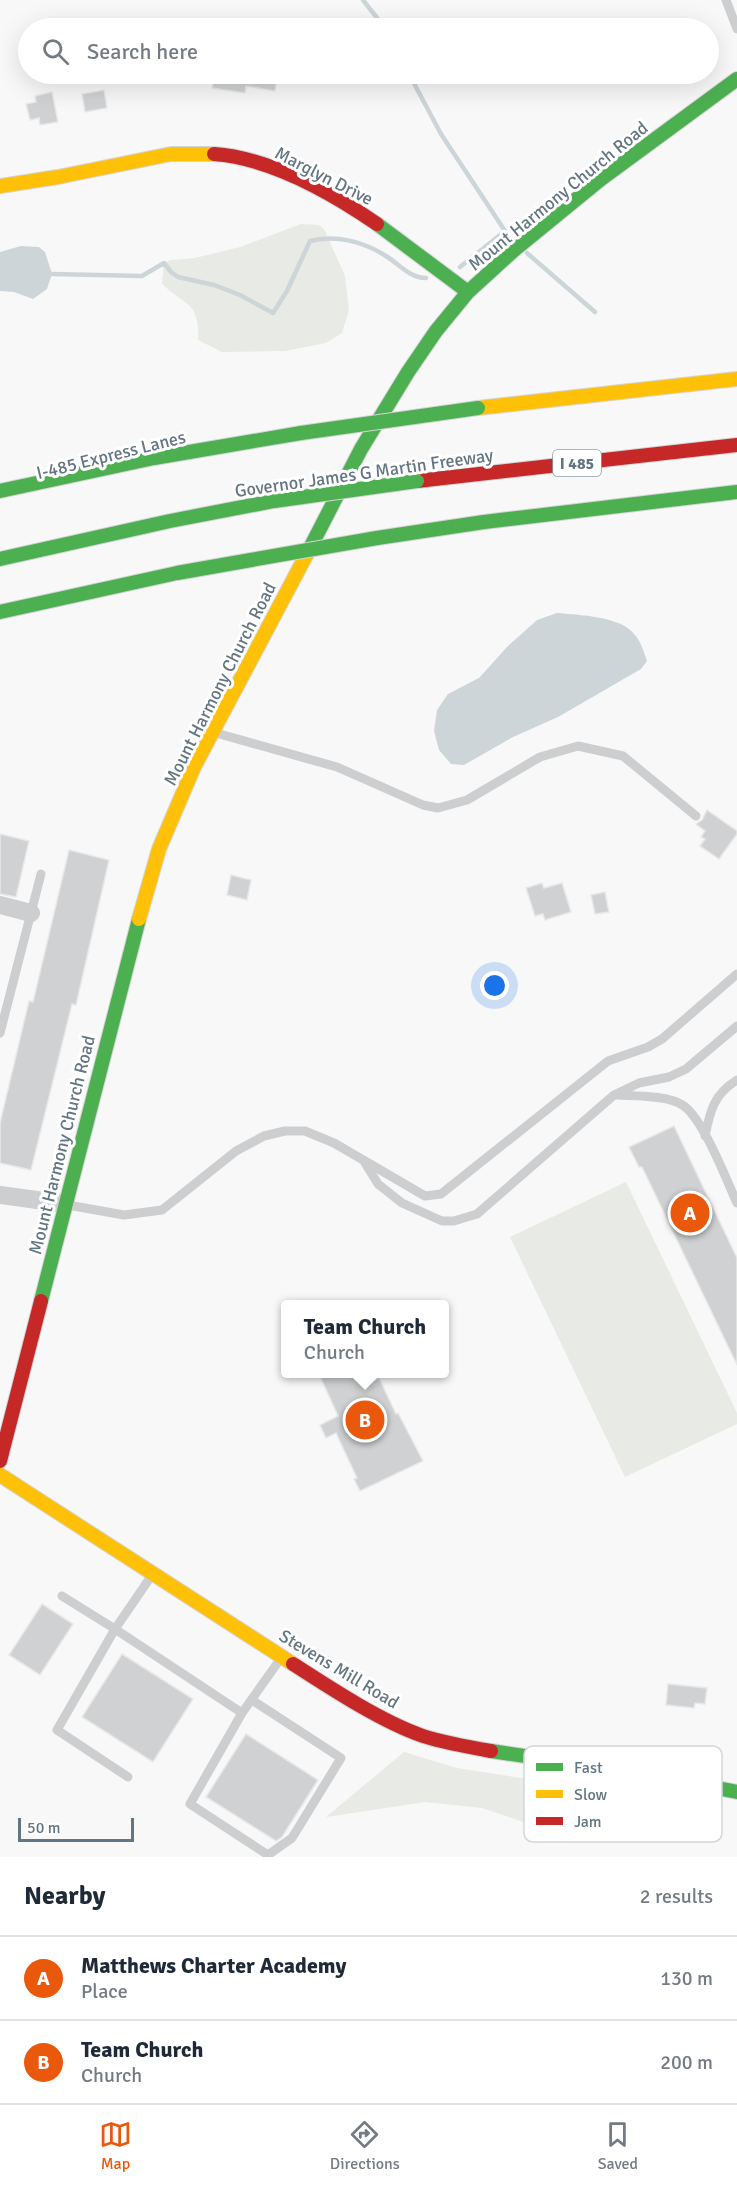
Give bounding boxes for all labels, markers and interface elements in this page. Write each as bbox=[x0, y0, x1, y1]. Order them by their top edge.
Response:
search box bbox=[18, 18, 719, 84]
icon: search bbox=[39, 35, 72, 68]
text: Search here bbox=[87, 38, 198, 65]
street label: Mount Harmony Church Road bbox=[464, 117, 652, 275]
street label: Marglyn Drive bbox=[271, 142, 377, 210]
street label: I-485 Express Lanes bbox=[34, 426, 188, 484]
street label: Governor James G Martin Freeway bbox=[233, 444, 495, 502]
road number: I 485 bbox=[553, 450, 601, 476]
street label: Mount Harmony Church Road bbox=[159, 579, 281, 789]
your location bbox=[480, 971, 509, 1000]
street label: Mount Harmony Church Road bbox=[24, 1033, 100, 1257]
pin: A bbox=[670, 1190, 710, 1236]
popup bbox=[281, 1300, 449, 1378]
text: Team Church bbox=[304, 1313, 426, 1340]
text: Church bbox=[304, 1340, 365, 1365]
pin: B bbox=[346, 1398, 385, 1442]
street label: Stevens Mill Road bbox=[275, 1625, 403, 1713]
legend bbox=[524, 1746, 722, 1842]
text: Fast bbox=[574, 1758, 603, 1778]
text: Slow bbox=[574, 1785, 608, 1805]
text: Jam bbox=[574, 1812, 602, 1832]
scale bar bbox=[18, 1815, 134, 1842]
text: 50 m bbox=[27, 1818, 61, 1838]
text: Nearby bbox=[24, 1880, 105, 1912]
text: 2 results bbox=[640, 1884, 713, 1909]
text: Matthews Charter Academy bbox=[81, 1952, 346, 1979]
text: A bbox=[37, 1966, 50, 1991]
text: 130 m bbox=[660, 1966, 713, 1991]
text: Place bbox=[81, 1979, 128, 2004]
text: Team Church bbox=[81, 2036, 203, 2063]
text: B bbox=[37, 2050, 50, 2075]
text: 200 m bbox=[660, 2050, 713, 2075]
text: Church bbox=[81, 2063, 142, 2088]
tab: Map bbox=[99, 2118, 132, 2174]
tab: Directions bbox=[330, 2118, 400, 2174]
tab: Saved bbox=[598, 2118, 638, 2174]

